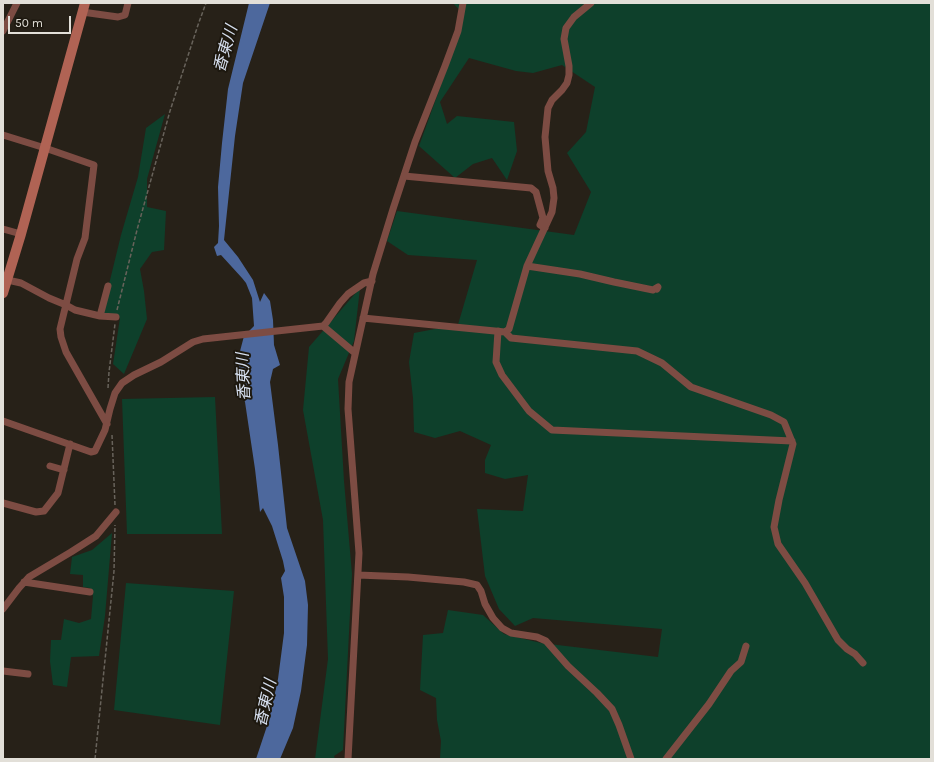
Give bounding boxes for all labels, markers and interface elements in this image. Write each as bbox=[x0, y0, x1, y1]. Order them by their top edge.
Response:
scale bar bbox=[10, 8, 73, 34]
text: 50 m bbox=[15, 16, 43, 30]
water label: 香東川 bbox=[210, 23, 242, 75]
water label: 香東川 bbox=[234, 353, 254, 401]
water label: 香東川 bbox=[251, 677, 281, 729]

